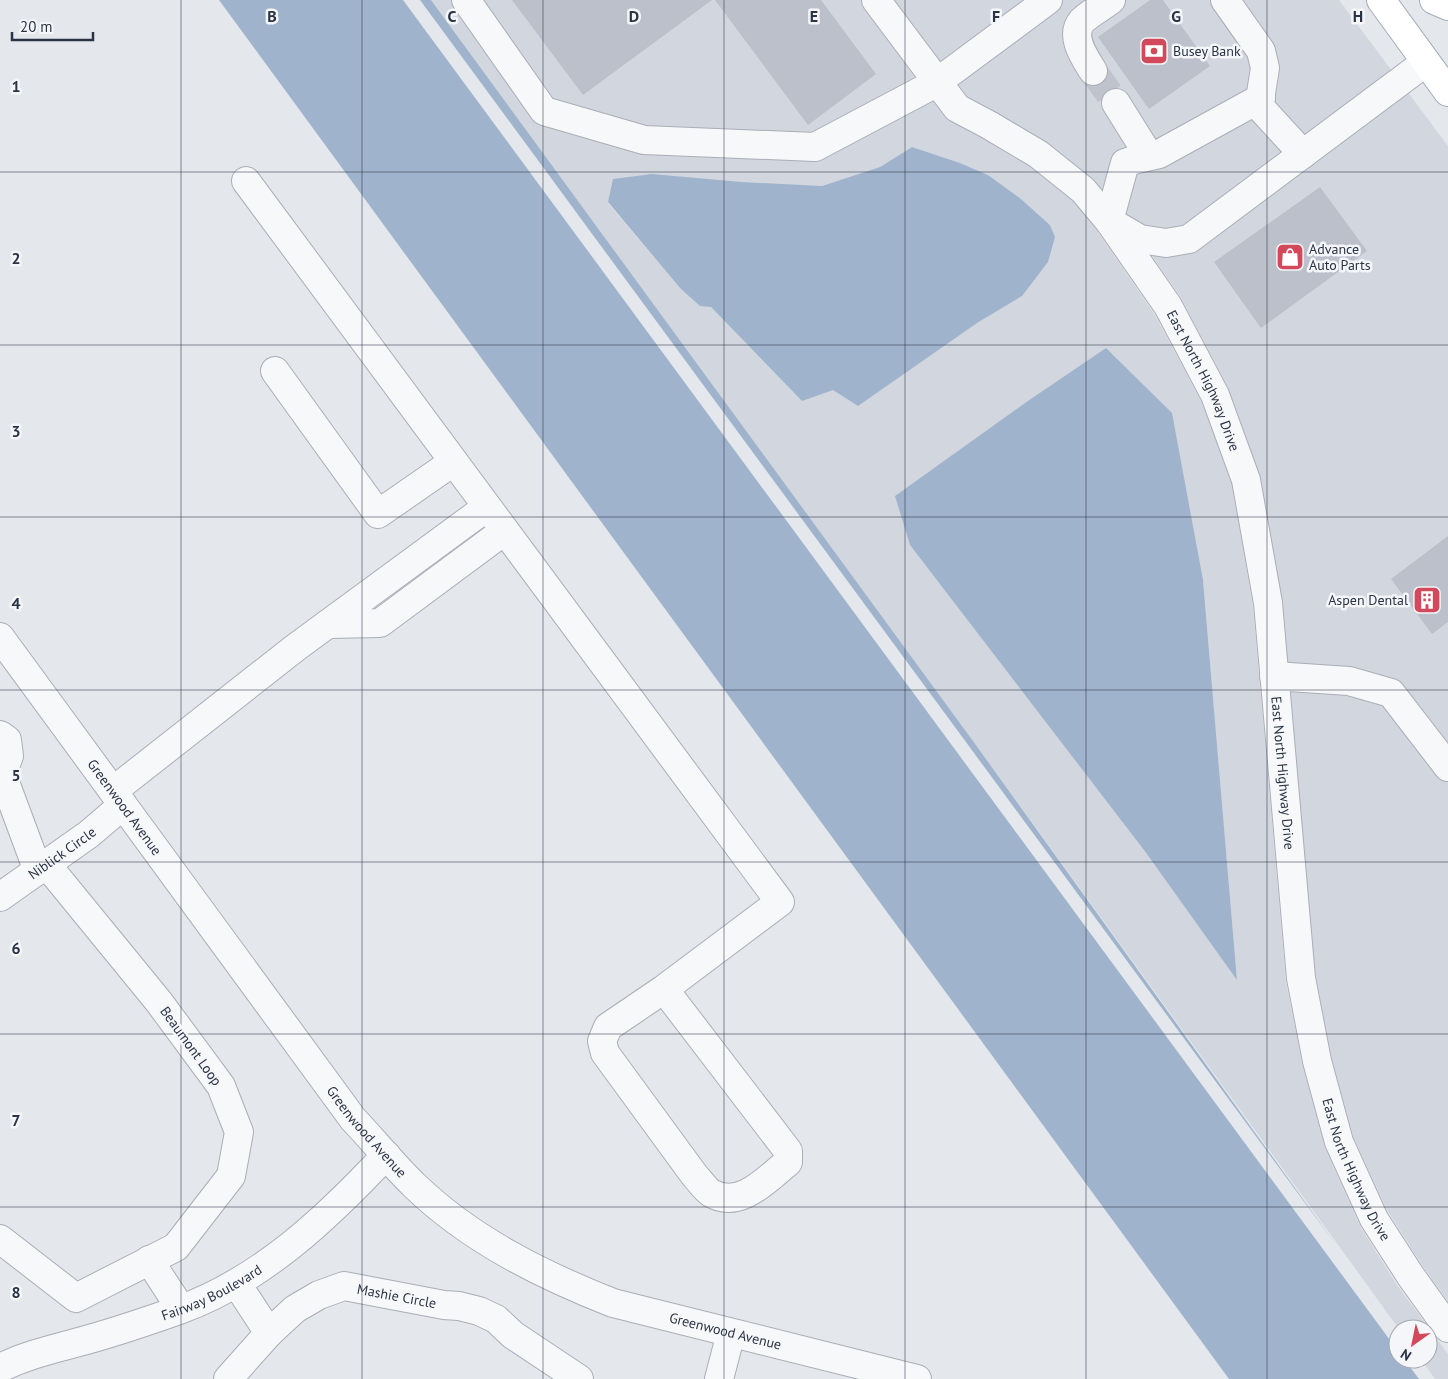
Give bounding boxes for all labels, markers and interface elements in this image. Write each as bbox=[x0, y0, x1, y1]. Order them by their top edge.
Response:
text: B bbox=[267, 6, 277, 26]
text: C bbox=[448, 6, 457, 26]
text: D bbox=[629, 6, 639, 26]
text: E bbox=[810, 6, 818, 26]
text: F bbox=[992, 6, 1000, 26]
text: G bbox=[1171, 6, 1181, 26]
text: H bbox=[1353, 6, 1363, 26]
scale bar bbox=[12, 10, 94, 42]
text: 20 m bbox=[20, 17, 53, 36]
bank icon: Busey Bank bbox=[1139, 36, 1169, 66]
place label: Busey Bank bbox=[1173, 42, 1241, 60]
text: 1 bbox=[11, 76, 21, 96]
place label: Advance Auto Parts bbox=[1309, 240, 1371, 274]
shop icon: Advance Auto Parts bbox=[1275, 242, 1305, 272]
text: 2 bbox=[11, 248, 21, 268]
street label: East North Highway Drive bbox=[1163, 307, 1244, 454]
text: 3 bbox=[11, 421, 21, 441]
building icon: Aspen Dental bbox=[1412, 585, 1442, 615]
place label: Aspen Dental bbox=[1328, 591, 1408, 609]
text: 4 bbox=[11, 593, 21, 613]
street label: East North Highway Drive bbox=[1267, 696, 1299, 851]
street label: Greenwood Avenue bbox=[83, 756, 166, 859]
text: 5 bbox=[11, 765, 21, 785]
street label: Niblick Circle bbox=[25, 823, 100, 883]
text: 6 bbox=[11, 938, 21, 958]
street label: Beaumont Loop bbox=[156, 1003, 226, 1089]
street label: Greenwood Avenue bbox=[323, 1082, 411, 1181]
street label: East North Highway Drive bbox=[1318, 1096, 1395, 1244]
text: 7 bbox=[11, 1110, 21, 1130]
street label: Fairway Boulevard bbox=[159, 1260, 265, 1325]
street label: Mashie Circle bbox=[356, 1280, 438, 1312]
text: 8 bbox=[11, 1282, 21, 1302]
street label: Greenwood Avenue bbox=[667, 1308, 783, 1354]
north arrow bbox=[1388, 1319, 1438, 1369]
text: N bbox=[1397, 1345, 1415, 1365]

